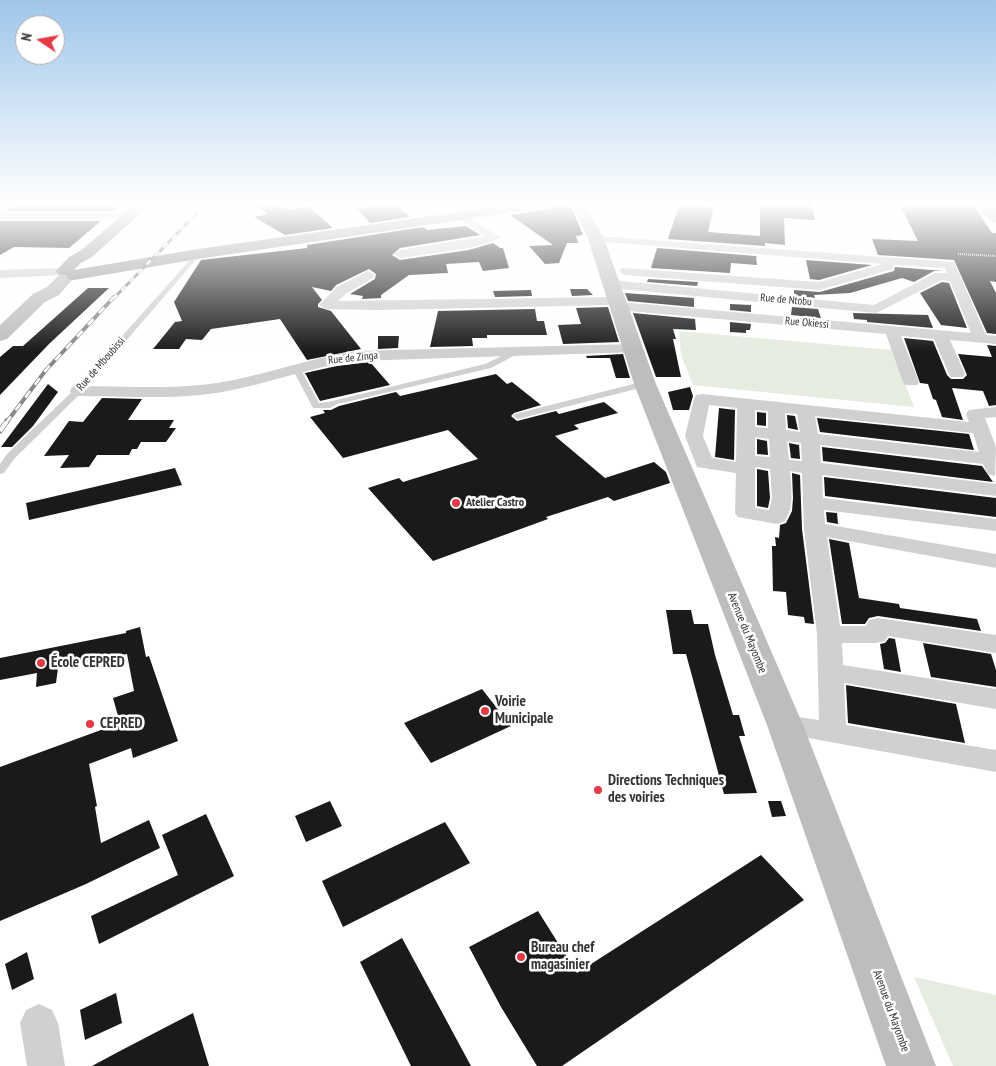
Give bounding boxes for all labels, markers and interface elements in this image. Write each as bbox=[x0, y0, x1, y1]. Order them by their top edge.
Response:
north arrow bbox=[15, 15, 65, 65]
text: N bbox=[17, 32, 36, 43]
street label: Rue de Ntobu bbox=[760, 291, 812, 309]
street label: Rue Okiessi bbox=[785, 315, 829, 331]
street label: Rue de Mboubissi bbox=[74, 334, 128, 394]
street label: Rue de Zinga bbox=[328, 349, 378, 367]
place label: Atelier Castro bbox=[466, 496, 524, 510]
marker: Atelier Castro bbox=[450, 497, 462, 509]
street label: Avenue du Mayombe bbox=[724, 590, 770, 676]
place label: École CEPRED bbox=[51, 654, 125, 672]
marker: École CEPRED bbox=[35, 657, 47, 669]
place label: Voirie Municipale bbox=[495, 693, 553, 728]
marker: Voirie Municipale bbox=[479, 705, 491, 717]
place label: CEPRED bbox=[100, 715, 142, 733]
marker: CEPRED bbox=[84, 718, 96, 730]
place label: Directions Techniques des voiries bbox=[608, 772, 724, 807]
marker: Directions Techniques des voiries bbox=[592, 784, 604, 796]
place label: Bureau chef magasinier bbox=[531, 939, 594, 974]
marker: Bureau chef magasinier bbox=[515, 951, 527, 963]
street label: Avenue du Mayombe bbox=[870, 968, 912, 1054]

